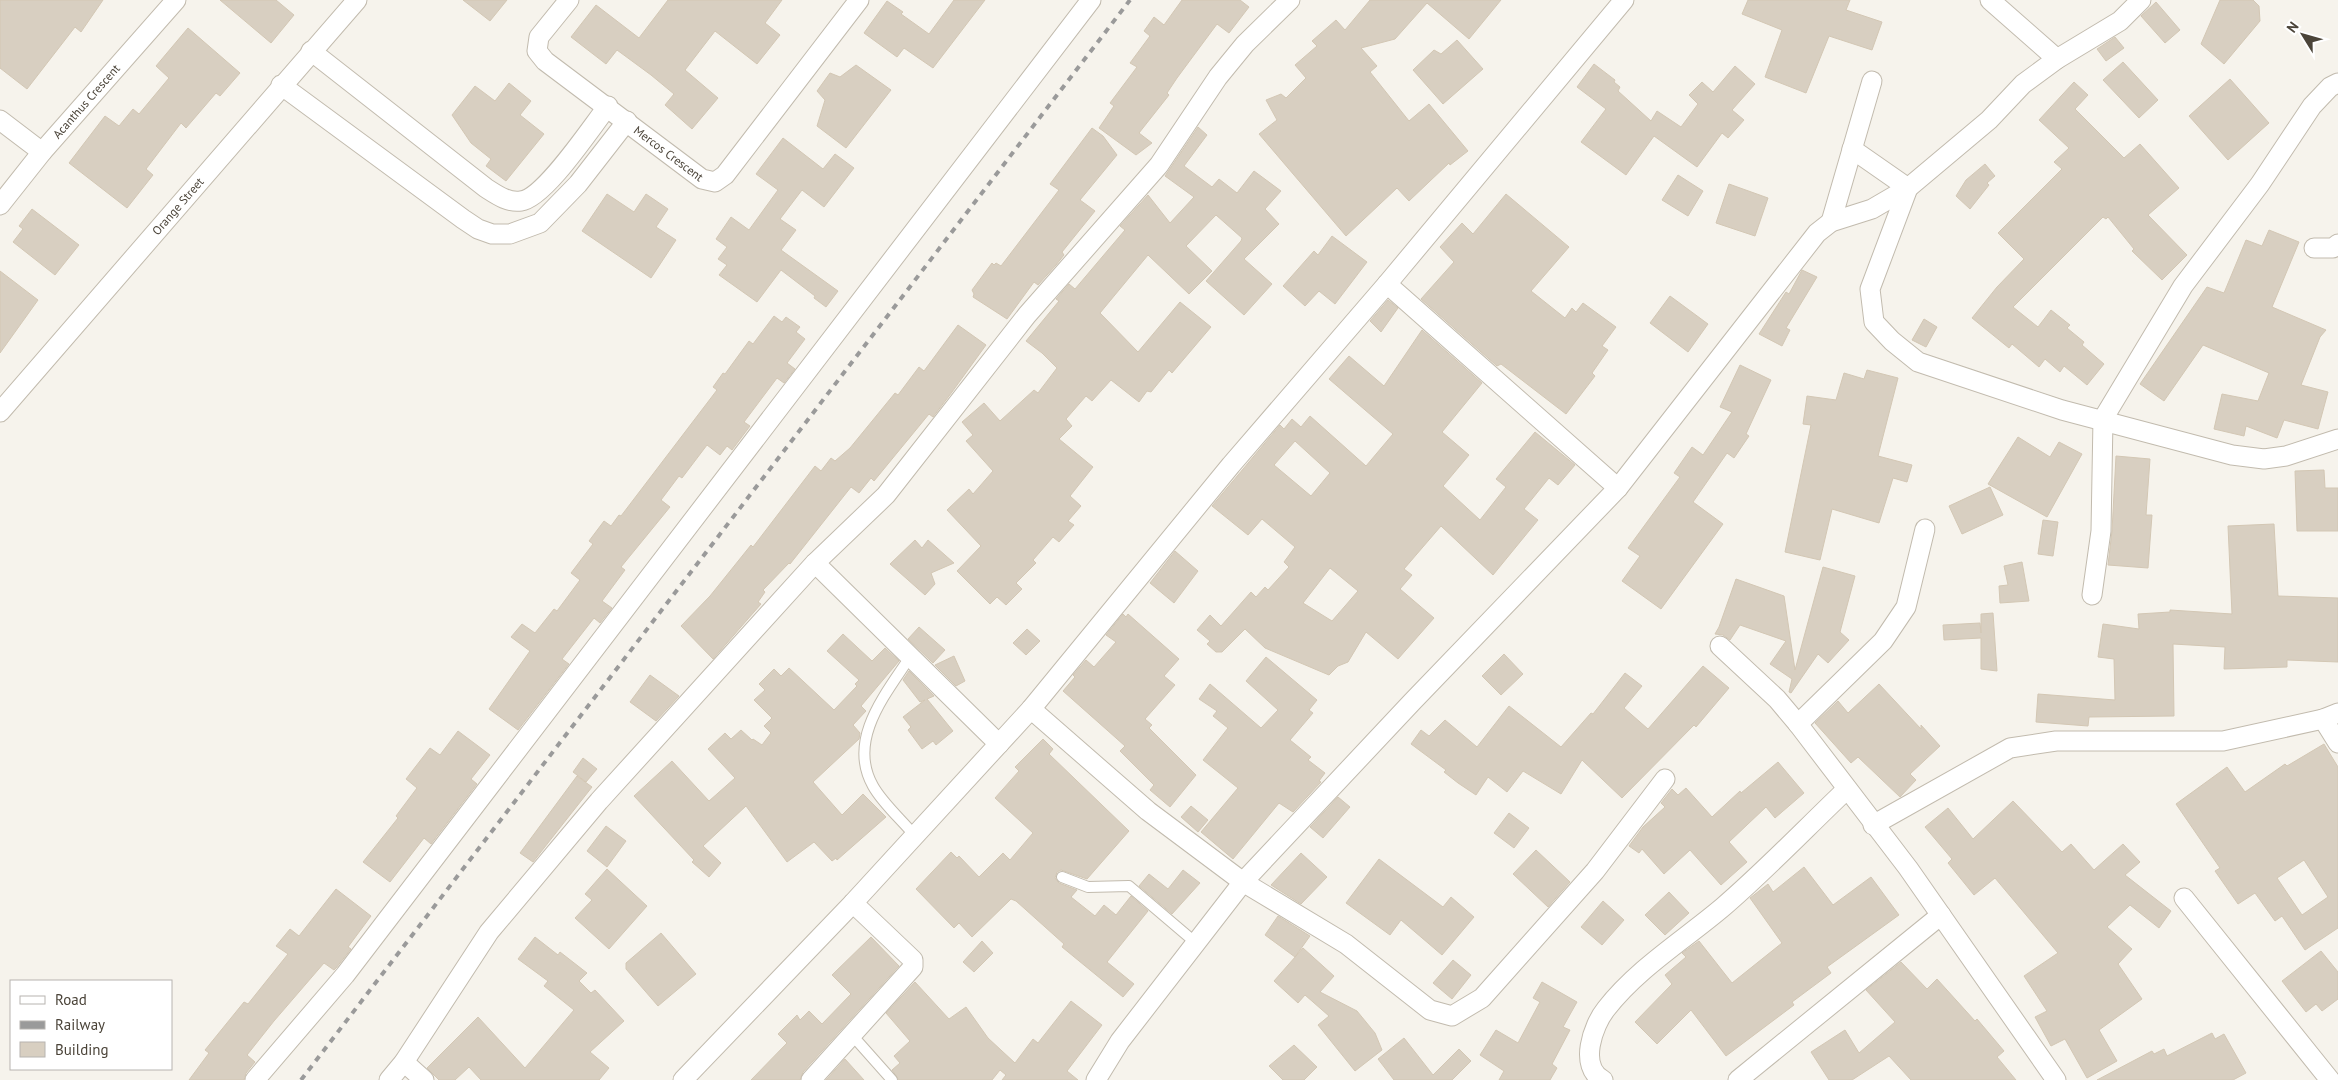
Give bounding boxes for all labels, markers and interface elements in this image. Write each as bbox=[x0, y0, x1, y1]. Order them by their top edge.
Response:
north arrow bbox=[2278, 10, 2328, 60]
text: N bbox=[2283, 18, 2303, 36]
street label: Acanthus Crescent bbox=[49, 61, 123, 141]
street label: Mercos Crescent bbox=[631, 122, 707, 184]
street label: Orange Street bbox=[149, 174, 207, 238]
legend bbox=[10, 980, 172, 1070]
text: Road bbox=[55, 990, 87, 1009]
text: Railway bbox=[55, 1015, 105, 1034]
text: Building bbox=[55, 1040, 109, 1059]

